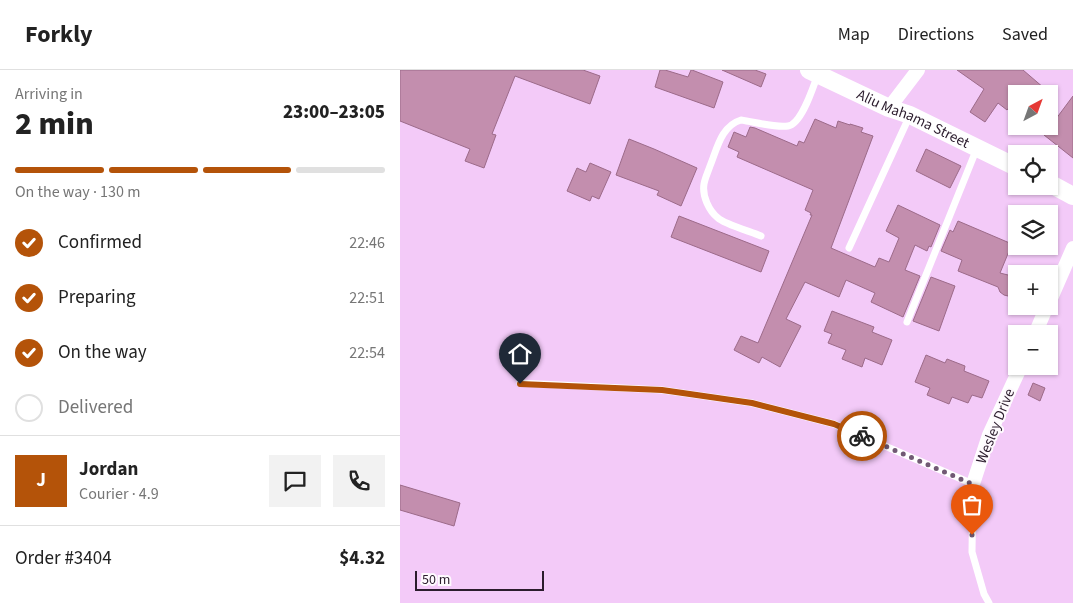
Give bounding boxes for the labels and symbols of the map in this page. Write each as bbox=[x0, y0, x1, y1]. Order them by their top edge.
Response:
street label: Aliu Mahama Street bbox=[853, 84, 973, 154]
north arrow bbox=[1008, 85, 1058, 135]
pin bbox=[499, 333, 541, 384]
street label: Wesley Drive bbox=[971, 385, 1020, 467]
courier bbox=[837, 411, 887, 461]
pin bbox=[951, 484, 993, 535]
scale bar bbox=[415, 568, 544, 591]

